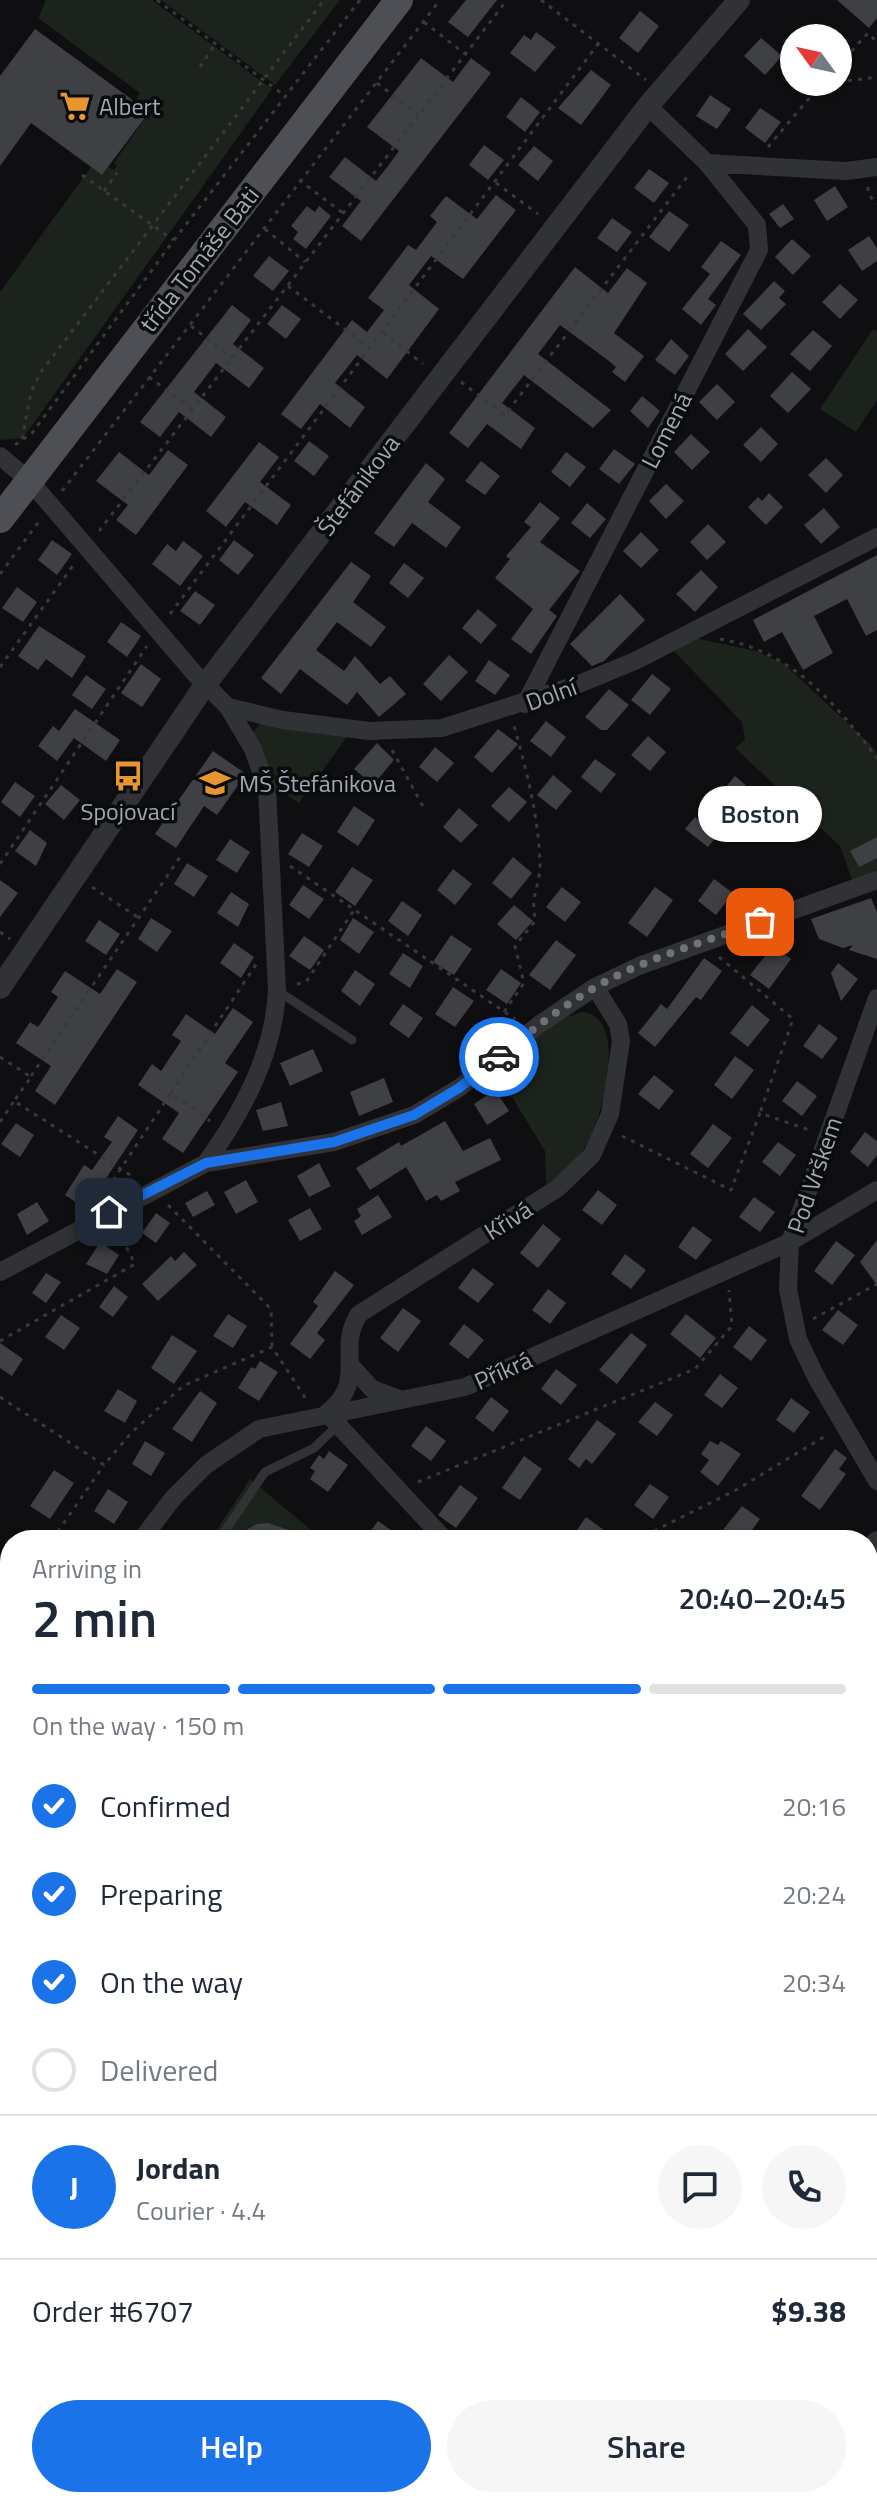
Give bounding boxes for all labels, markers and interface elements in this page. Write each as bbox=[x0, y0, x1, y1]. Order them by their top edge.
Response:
north arrow bbox=[780, 24, 852, 96]
map controls bbox=[780, 24, 852, 96]
place label: Albert bbox=[99, 88, 161, 124]
supermarket icon: Albert bbox=[58, 89, 92, 123]
street label: třída Tomáše Bati bbox=[131, 178, 267, 340]
street label: Lomená bbox=[632, 386, 700, 474]
street label: Štefánikova bbox=[308, 427, 408, 543]
street label: Dolní bbox=[520, 668, 583, 720]
bus stop icon: Spojovací bbox=[111, 759, 145, 793]
place label: MŠ Štefánikova bbox=[239, 765, 396, 801]
school or university icon: MŠ Štefánikova bbox=[198, 766, 232, 800]
callout: Boston bbox=[698, 786, 822, 842]
place label: Spojovací bbox=[80, 793, 177, 829]
text: Boston bbox=[720, 794, 800, 833]
pin bbox=[726, 888, 794, 956]
icon: bag bbox=[738, 900, 782, 944]
courier bbox=[459, 1017, 539, 1097]
icon: car bbox=[477, 1035, 521, 1079]
street label: Pod Vrškem bbox=[777, 1112, 851, 1238]
pin bbox=[75, 1178, 143, 1246]
icon: home bbox=[87, 1190, 131, 1234]
street label: Křivá bbox=[477, 1191, 539, 1249]
street label: Příkrá bbox=[468, 1341, 538, 1399]
text: Arriving in bbox=[32, 1549, 142, 1588]
text: 20:40–20:45 bbox=[679, 1575, 846, 1621]
text: 2 min bbox=[32, 1578, 157, 1657]
text: On the way · 150 m bbox=[32, 1706, 244, 1745]
text: Confirmed bbox=[100, 1783, 231, 1829]
icon: check bbox=[32, 1784, 76, 1828]
text: 20:16 bbox=[782, 1787, 846, 1826]
text: Preparing bbox=[100, 1871, 222, 1917]
icon: check bbox=[32, 1872, 76, 1916]
text: 20:24 bbox=[782, 1875, 846, 1914]
text: On the way bbox=[100, 1959, 243, 2005]
icon: check bbox=[32, 1960, 76, 2004]
text: 20:34 bbox=[782, 1963, 846, 2002]
text: Delivered bbox=[100, 2047, 218, 2093]
text: Jordan bbox=[136, 2145, 220, 2191]
button: chat bbox=[658, 2145, 742, 2229]
button: phone bbox=[762, 2145, 846, 2229]
text: J bbox=[69, 2164, 79, 2210]
text: Courier · 4.4 bbox=[136, 2191, 266, 2230]
text: Order #6707 bbox=[32, 2288, 194, 2334]
text: $9.38 bbox=[771, 2288, 846, 2334]
button: Help bbox=[32, 2400, 431, 2492]
button: Share bbox=[447, 2400, 846, 2492]

